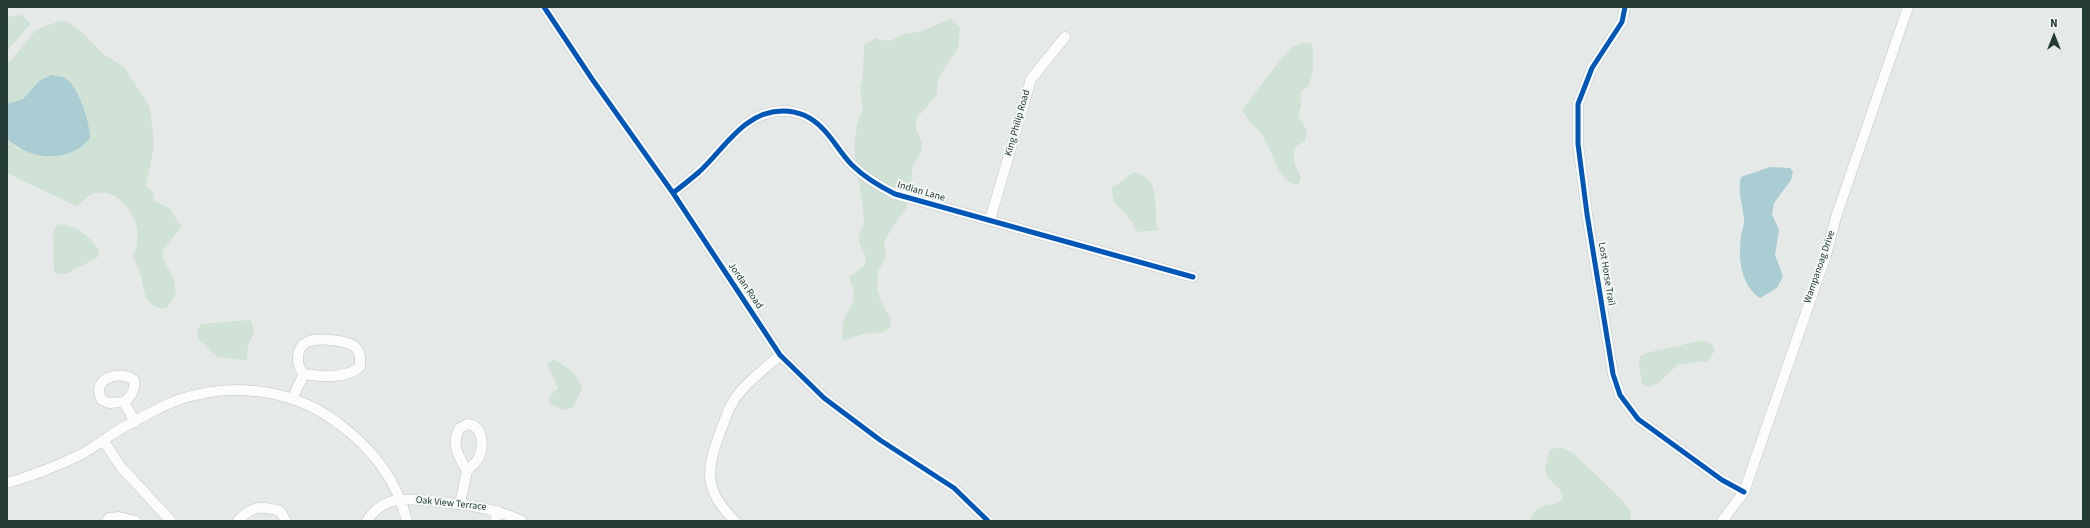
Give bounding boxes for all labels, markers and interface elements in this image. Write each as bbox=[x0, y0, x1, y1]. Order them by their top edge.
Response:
north arrow bbox=[2034, 16, 2074, 56]
text: N bbox=[2050, 16, 2058, 31]
street label: King Philip Road bbox=[1003, 88, 1033, 158]
street label: Indian Lane bbox=[896, 179, 946, 205]
street label: Wampanoag Drive bbox=[1802, 229, 1838, 305]
street label: Lost Horse Trail bbox=[1595, 241, 1617, 307]
street label: Jordan Road bbox=[725, 261, 765, 311]
street label: Oak View Terrace bbox=[415, 494, 487, 514]

